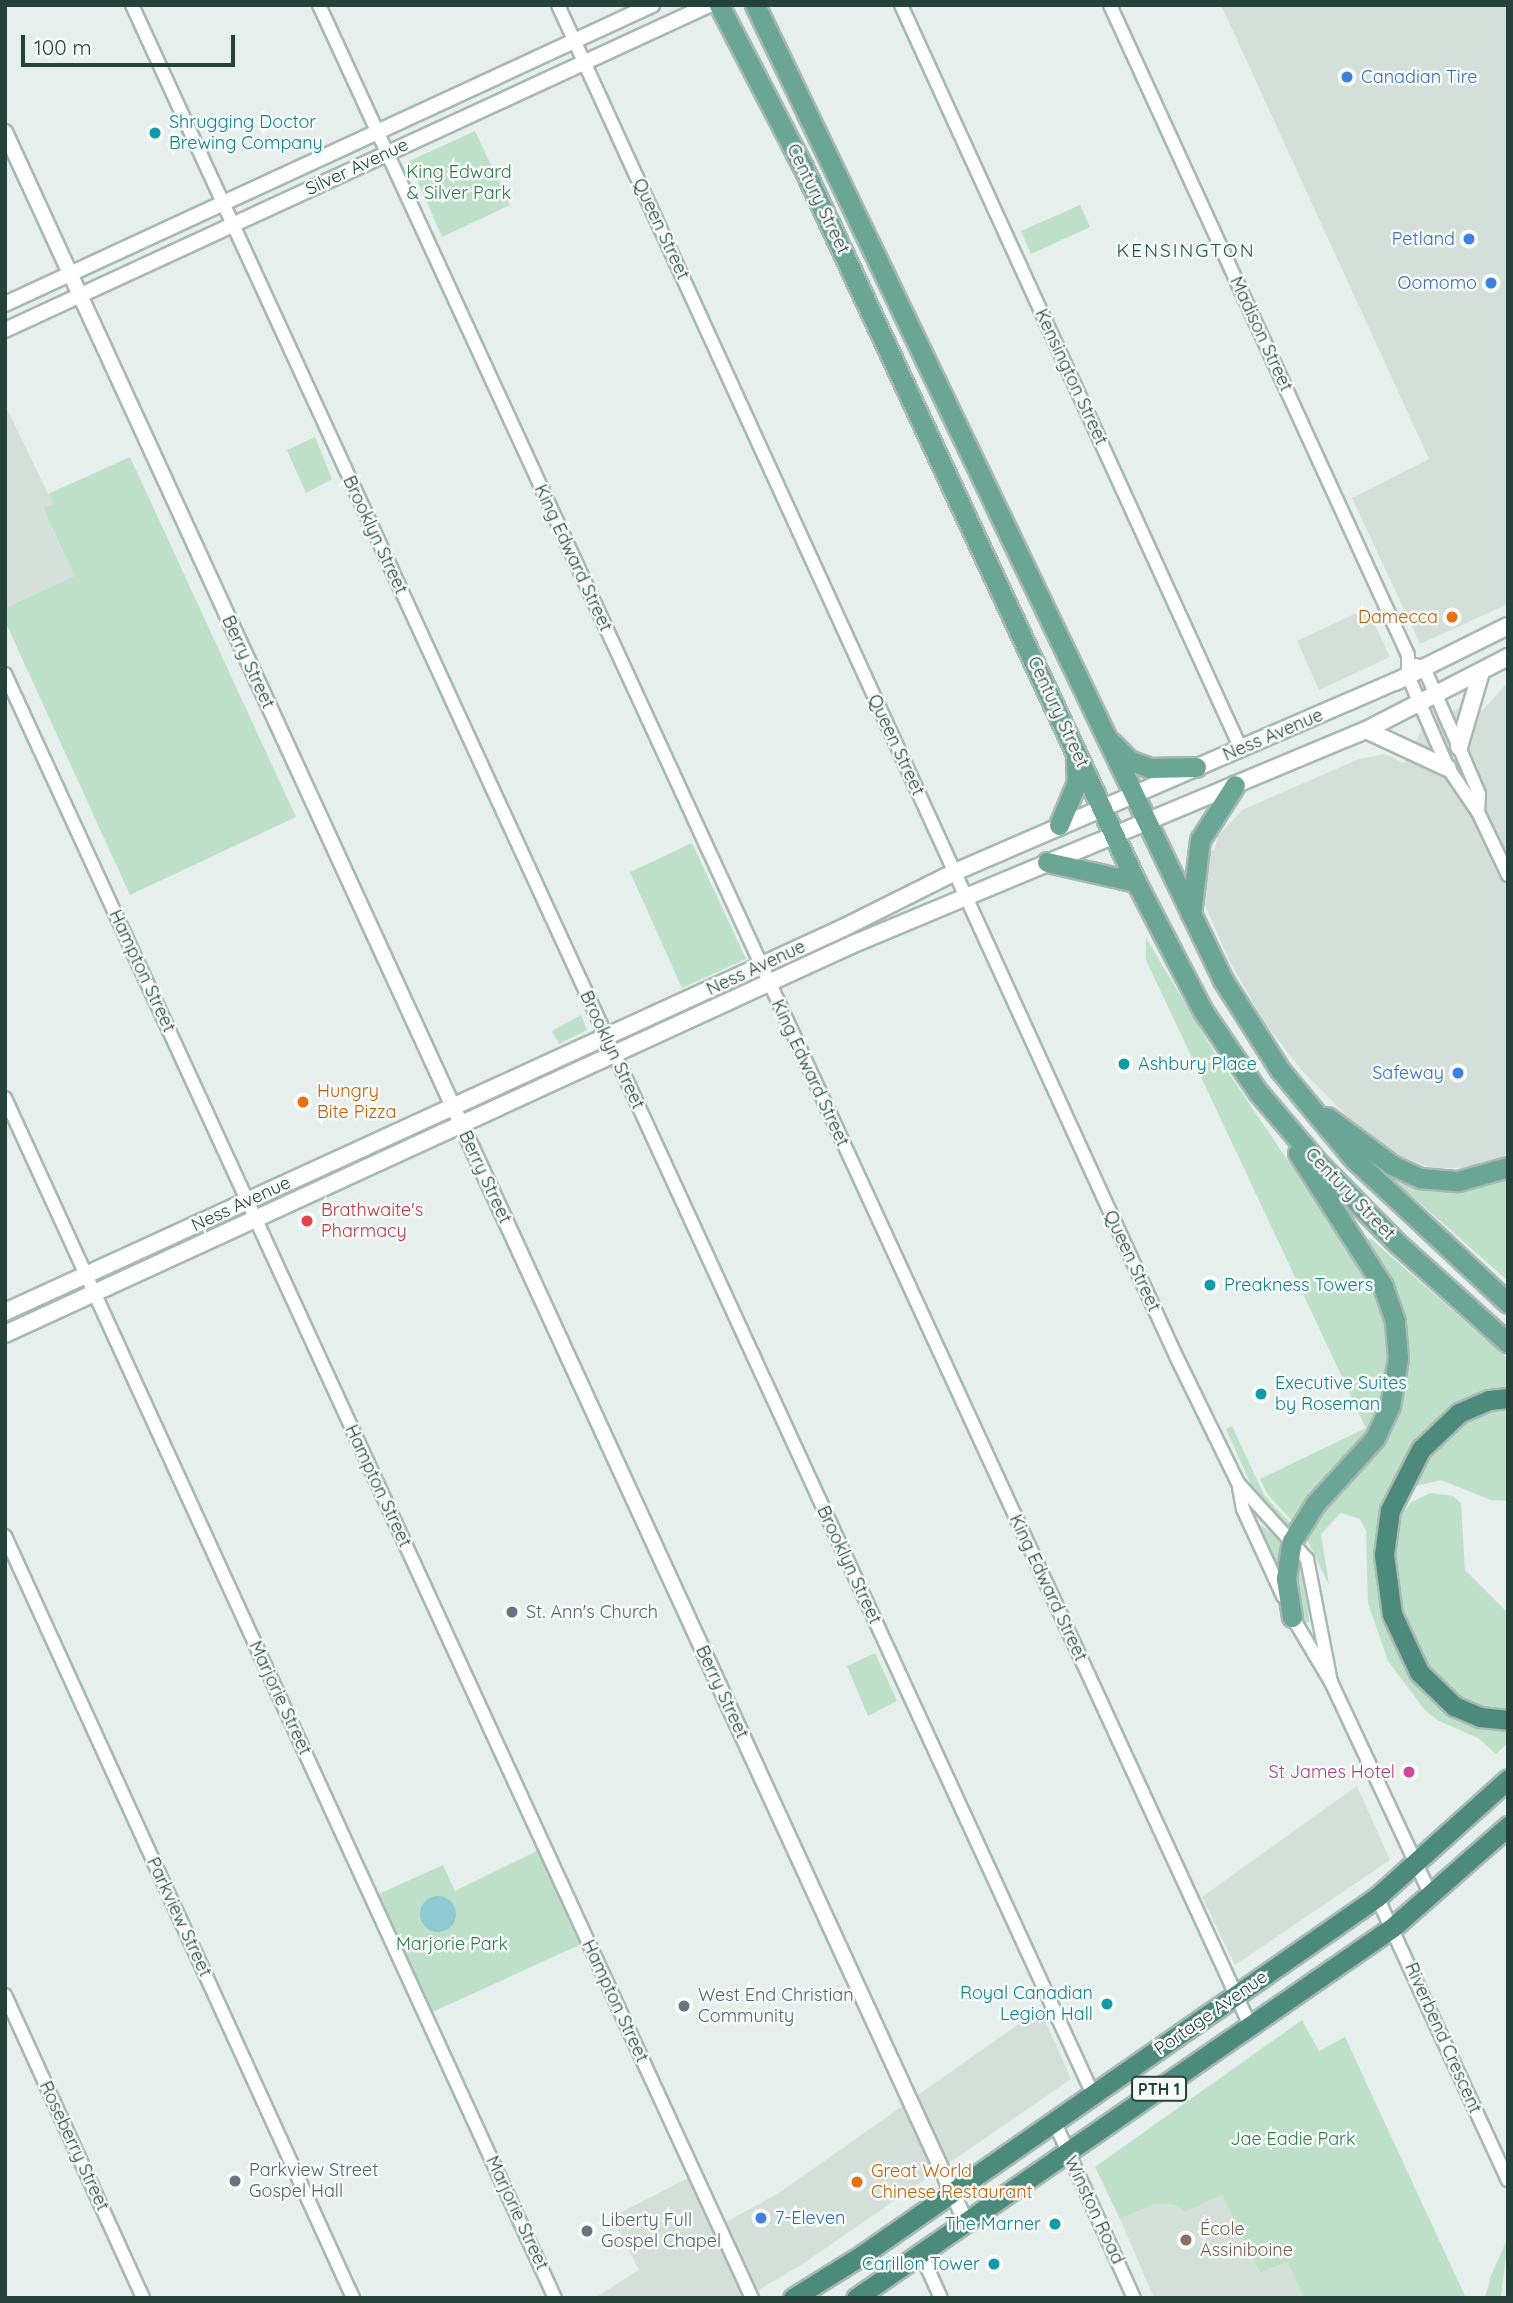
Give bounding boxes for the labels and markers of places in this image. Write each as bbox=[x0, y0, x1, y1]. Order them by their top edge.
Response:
place label: Canadian Tire bbox=[1361, 66, 1477, 88]
marker: Canadian Tire bbox=[1339, 69, 1355, 85]
place label: Shrugging Doctor Brewing Company bbox=[169, 112, 323, 154]
marker: Shrugging Doctor Brewing Company bbox=[147, 125, 163, 141]
place label: Petland bbox=[1392, 228, 1455, 250]
marker: Petland bbox=[1461, 231, 1477, 247]
place label: Oomomo bbox=[1398, 272, 1477, 294]
marker: Oomomo bbox=[1483, 275, 1499, 291]
place label: Damecca bbox=[1358, 606, 1438, 628]
marker: Damecca bbox=[1444, 609, 1460, 625]
place label: Ashbury Place bbox=[1138, 1053, 1257, 1075]
marker: Ashbury Place bbox=[1116, 1056, 1132, 1072]
place label: Safeway bbox=[1372, 1062, 1444, 1084]
marker: Safeway bbox=[1450, 1065, 1466, 1081]
place label: Hungry Bite Pizza bbox=[317, 1081, 396, 1124]
marker: Hungry Bite Pizza bbox=[295, 1094, 311, 1110]
place label: Brathwaite's Pharmacy bbox=[321, 1200, 423, 1242]
marker: Brathwaite's Pharmacy bbox=[299, 1213, 315, 1229]
place label: Preakness Towers bbox=[1224, 1274, 1373, 1296]
marker: Preakness Towers bbox=[1202, 1277, 1218, 1293]
place label: Executive Suites by Roseman bbox=[1275, 1373, 1407, 1416]
marker: Executive Suites by Roseman bbox=[1253, 1386, 1269, 1402]
place label: St. Ann's Church bbox=[526, 1601, 658, 1623]
marker: St. Ann's Church bbox=[504, 1604, 520, 1620]
place label: St James Hotel bbox=[1269, 1761, 1395, 1783]
marker: St James Hotel bbox=[1401, 1764, 1417, 1780]
place label: Royal Canadian Legion Hall bbox=[960, 1983, 1093, 2025]
place label: West End Christian Community bbox=[698, 1985, 854, 2028]
marker: Royal Canadian Legion Hall bbox=[1099, 1996, 1115, 2012]
marker: West End Christian Community bbox=[676, 1998, 692, 2014]
place label: Parkview Street Gospel Hall bbox=[249, 2160, 378, 2202]
place label: Great World Chinese Restaurant bbox=[871, 2161, 1033, 2204]
marker: Parkview Street Gospel Hall bbox=[227, 2173, 243, 2189]
marker: Great World Chinese Restaurant bbox=[849, 2174, 865, 2190]
place label: 7-Eleven bbox=[775, 2207, 846, 2229]
place label: Liberty Full Gospel Chapel bbox=[601, 2210, 721, 2252]
marker: 7-Eleven bbox=[753, 2210, 769, 2226]
place label: The Marner bbox=[945, 2213, 1041, 2235]
marker: The Marner bbox=[1047, 2216, 1063, 2232]
place label: École Assiniboine bbox=[1200, 2219, 1293, 2262]
marker: Liberty Full Gospel Chapel bbox=[579, 2223, 595, 2239]
marker: École Assiniboine bbox=[1178, 2232, 1194, 2248]
place label: Carillon Tower bbox=[862, 2253, 980, 2275]
marker: Carillon Tower bbox=[986, 2256, 1002, 2272]

